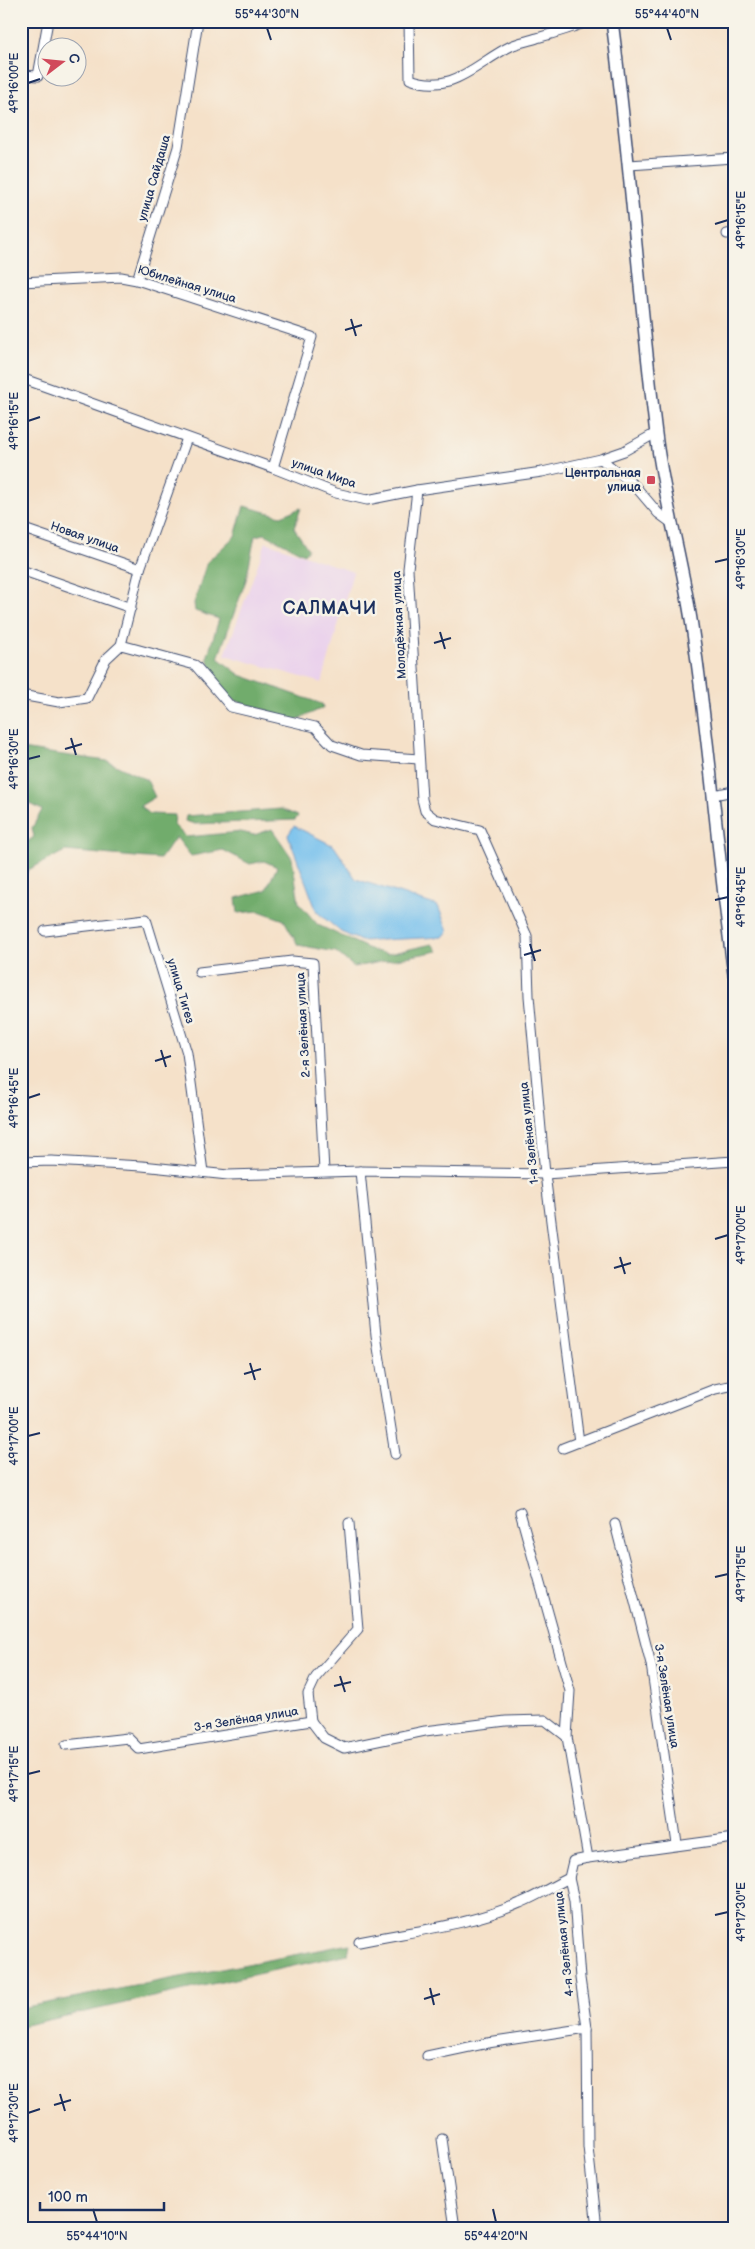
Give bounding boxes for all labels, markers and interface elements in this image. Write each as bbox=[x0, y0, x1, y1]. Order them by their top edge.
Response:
text: 55°44'30"N bbox=[235, 7, 299, 22]
text: 55°44'40"N bbox=[635, 7, 699, 22]
north arrow bbox=[38, 38, 88, 88]
text: 49°16'00"E bbox=[7, 52, 22, 113]
text: С bbox=[65, 52, 84, 66]
street label: улица Сайдаша bbox=[135, 133, 174, 223]
text: 49°16'15"E bbox=[734, 191, 749, 249]
street label: Юбилейная улица bbox=[136, 262, 238, 307]
text: 49°16'15"E bbox=[7, 392, 22, 450]
street label: улица Мира bbox=[290, 455, 358, 491]
place label: Центральная улица bbox=[565, 466, 642, 495]
marker: Центральная улица bbox=[645, 474, 657, 486]
street label: Новая улица bbox=[49, 519, 121, 556]
text: 49°16'30"E bbox=[734, 528, 749, 590]
street label: Молодёжная улица bbox=[389, 571, 410, 679]
district label: САЛМАЧИ bbox=[283, 598, 377, 619]
text: 49°16'30"E bbox=[7, 728, 22, 790]
text: 49°16'45"E bbox=[734, 866, 749, 928]
street label: улица Тигез bbox=[164, 957, 198, 1026]
street label: 2-я Зелёная улица bbox=[293, 972, 314, 1078]
text: 49°16'45"E bbox=[7, 1067, 22, 1129]
street label: 1-я Зелёная улица bbox=[517, 1081, 542, 1185]
text: 49°17'00"E bbox=[734, 1205, 749, 1265]
text: 49°17'00"E bbox=[7, 1406, 22, 1466]
text: 49°17'15"E bbox=[734, 1545, 749, 1602]
street label: 3-я Зелёная улица bbox=[651, 1643, 682, 1749]
street label: 3-я Зелёная улица bbox=[193, 1704, 299, 1735]
text: 49°17'15"E bbox=[7, 1745, 22, 1802]
text: 49°17'30"E bbox=[734, 1882, 749, 1942]
street label: 4-я Зелёная улица bbox=[552, 1891, 577, 1997]
text: 49°17'30"E bbox=[7, 2083, 22, 2143]
scale bar bbox=[40, 2179, 164, 2211]
text: 100 m bbox=[48, 2188, 88, 2207]
text: 55°44'10"N bbox=[66, 2229, 128, 2244]
text: 55°44'20"N bbox=[464, 2229, 528, 2244]

